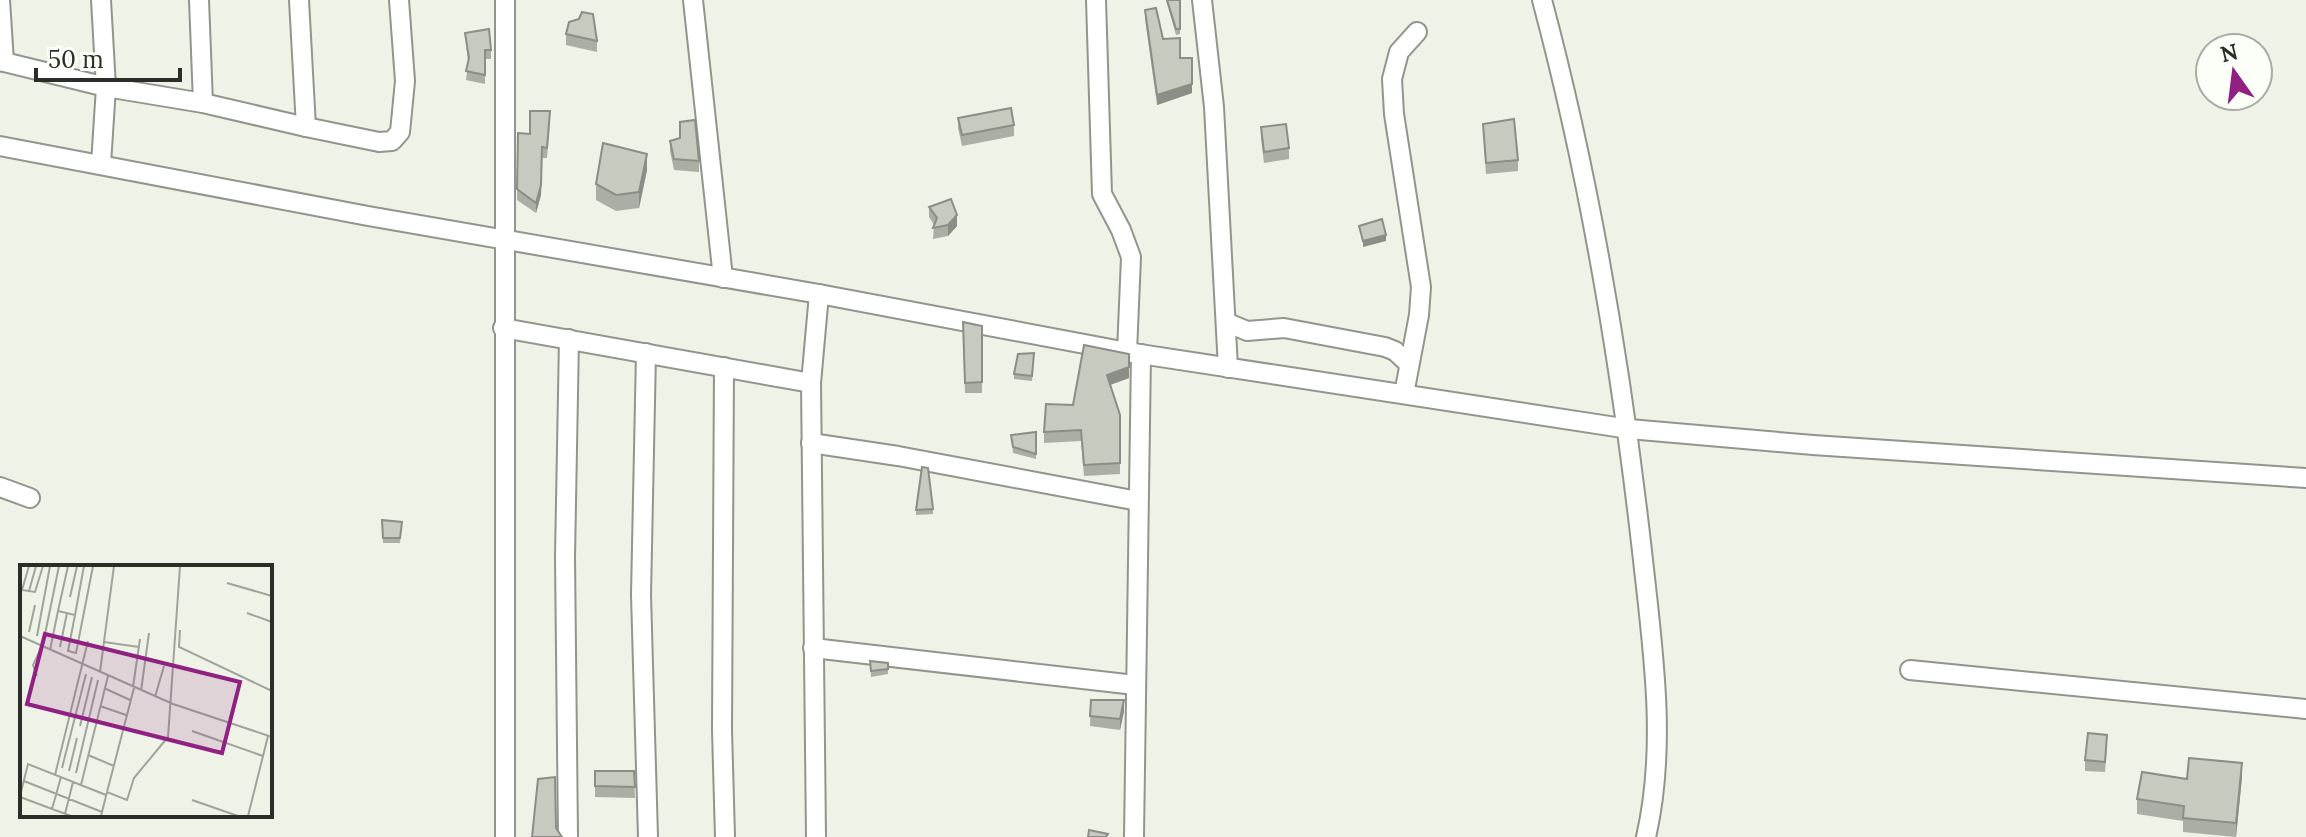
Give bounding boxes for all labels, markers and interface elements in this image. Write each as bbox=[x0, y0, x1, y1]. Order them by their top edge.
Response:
scale bar bbox=[36, 32, 180, 82]
north arrow bbox=[2194, 32, 2274, 112]
text: N bbox=[2218, 37, 2241, 68]
text: 50 m bbox=[48, 44, 104, 75]
inset map bbox=[20, 565, 272, 817]

